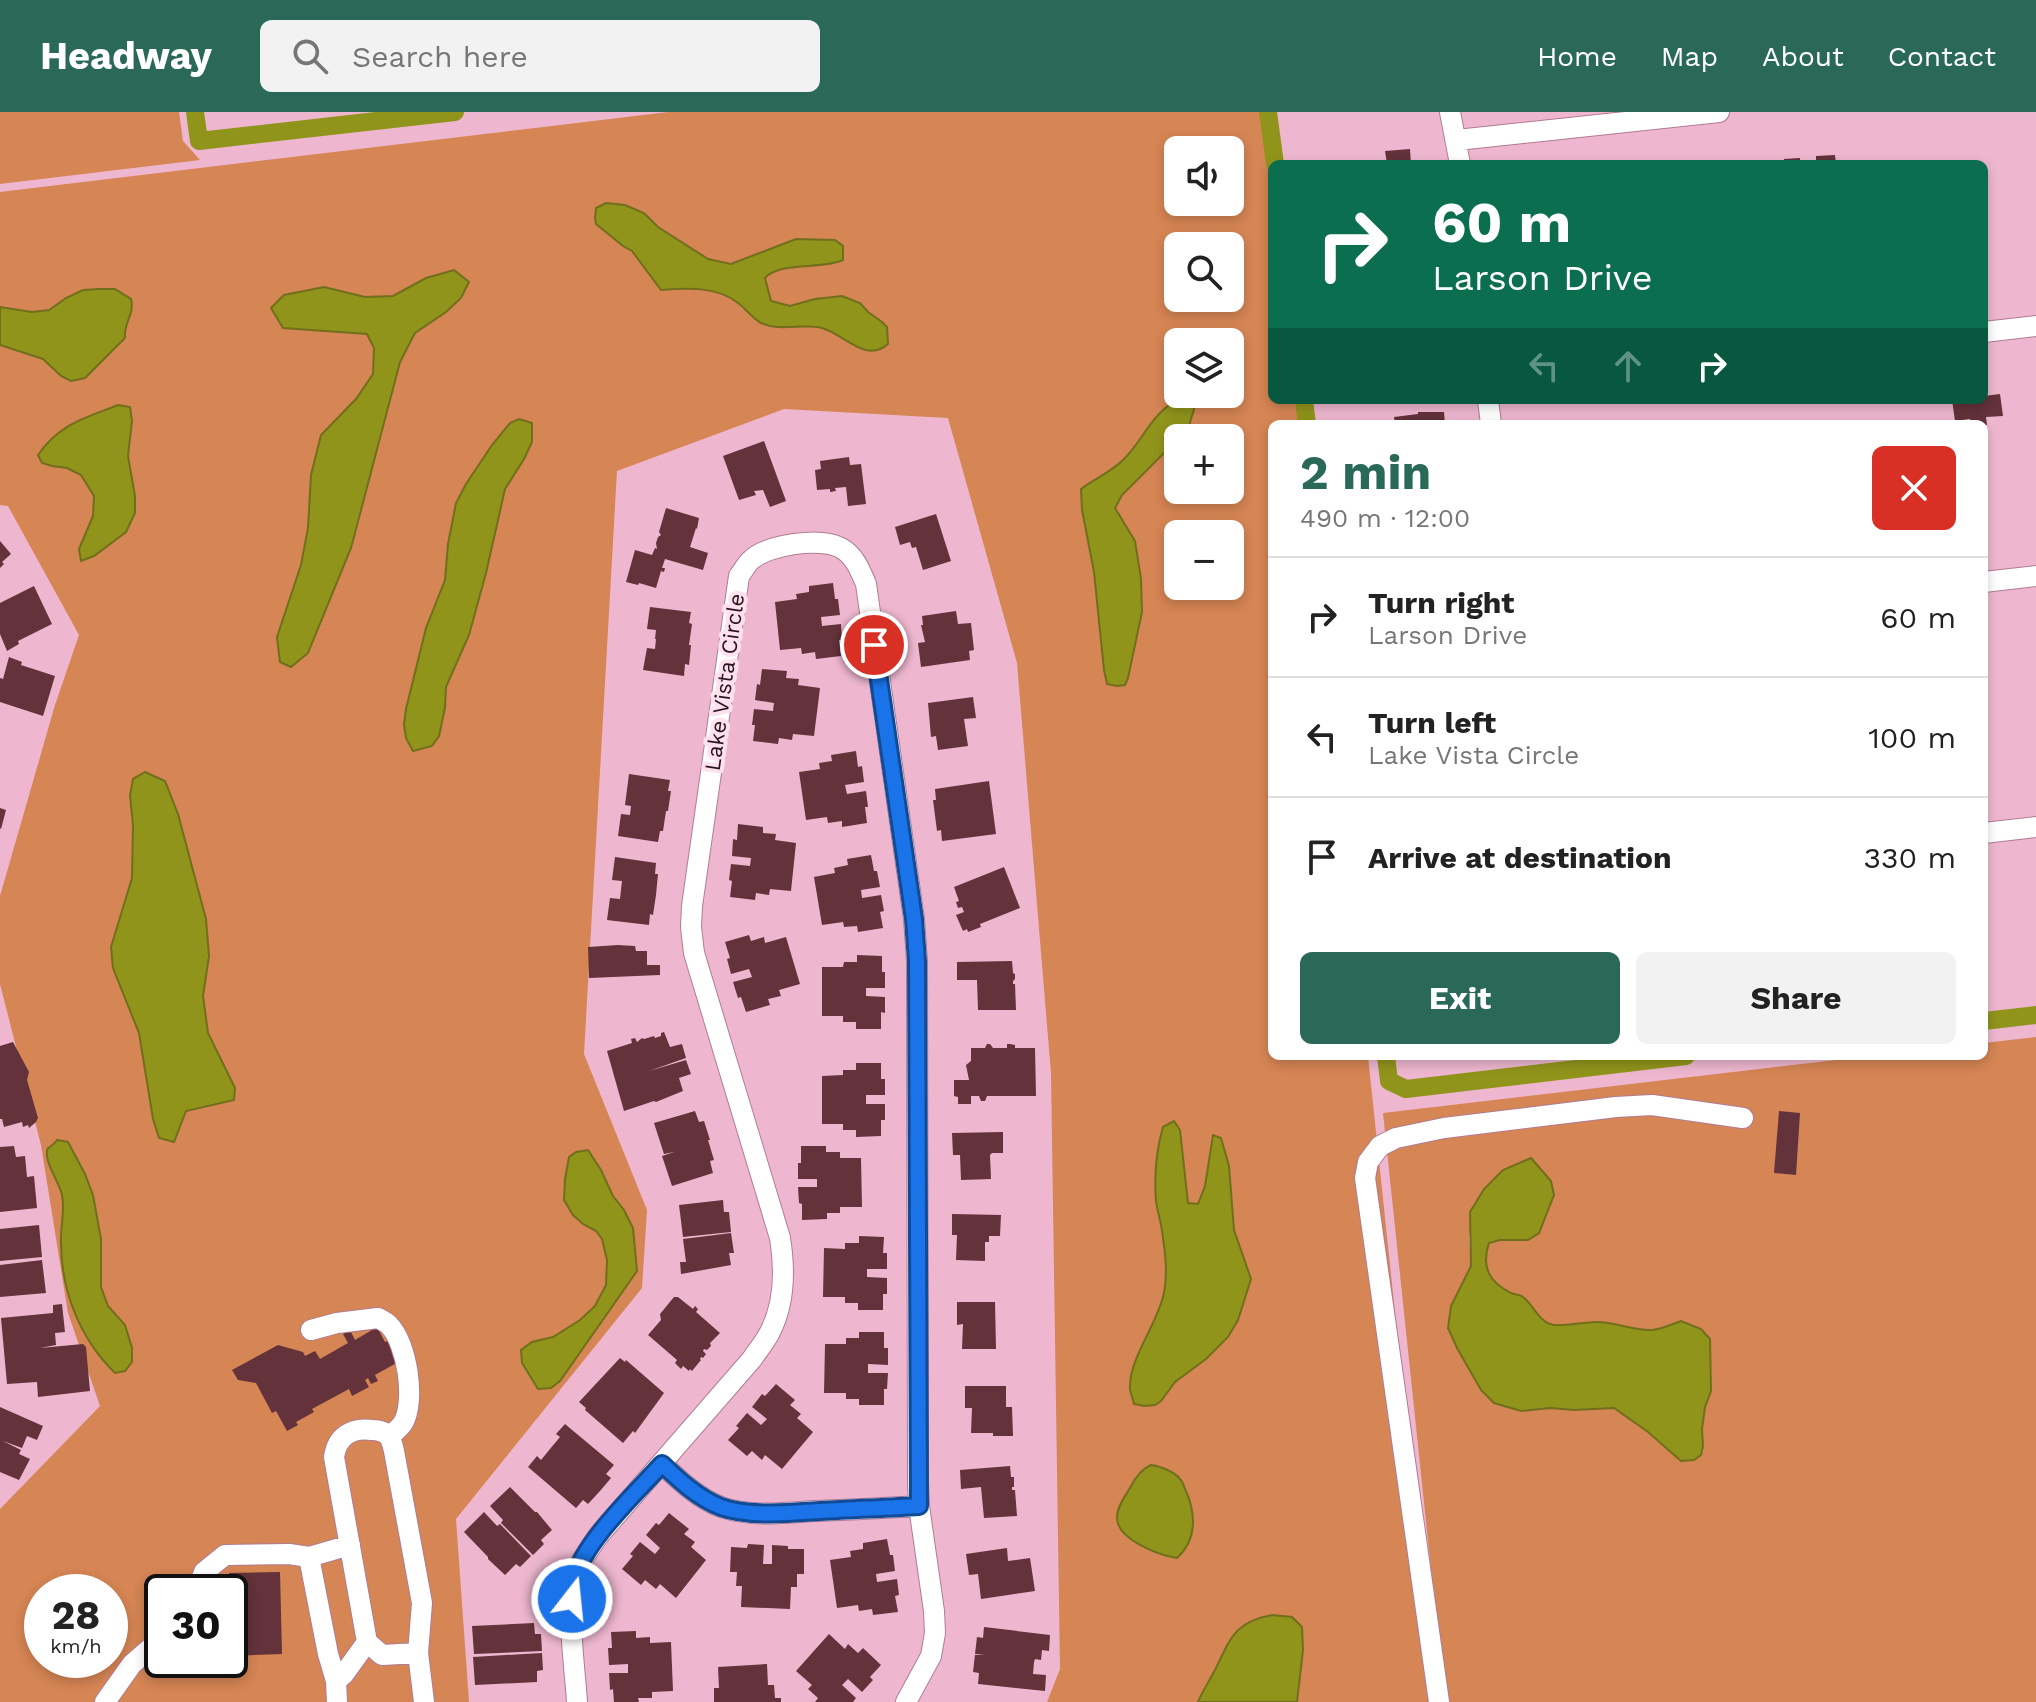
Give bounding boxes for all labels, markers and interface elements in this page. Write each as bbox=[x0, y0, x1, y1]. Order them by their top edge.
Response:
search box bbox=[260, 20, 820, 92]
text: Headway bbox=[40, 34, 212, 78]
icon: search bbox=[288, 34, 332, 78]
text: Search here bbox=[352, 39, 528, 74]
text: Home bbox=[1537, 40, 1617, 73]
text: Map bbox=[1661, 40, 1718, 73]
text: About bbox=[1762, 40, 1844, 73]
text: Contact bbox=[1888, 40, 1996, 73]
map controls bbox=[1164, 136, 1244, 600]
button: sound bbox=[1164, 136, 1244, 216]
text: 60 m bbox=[1432, 190, 1571, 256]
icon: right bbox=[1300, 192, 1404, 296]
button: search bbox=[1164, 232, 1244, 312]
text: Larson Drive bbox=[1432, 257, 1653, 299]
button: layers bbox=[1164, 328, 1244, 408]
icon: left bbox=[1522, 344, 1566, 388]
icon: ahead bbox=[1606, 344, 1650, 388]
icon: right bbox=[1690, 344, 1734, 388]
button: + bbox=[1164, 424, 1244, 504]
text: 2 min bbox=[1300, 444, 1431, 501]
button: close bbox=[1872, 446, 1956, 530]
text: 490 m · 12:00 bbox=[1300, 503, 1470, 533]
button: − bbox=[1164, 520, 1244, 600]
text: Turn right bbox=[1368, 585, 1514, 620]
street label: Lake Vista Circle bbox=[700, 592, 749, 772]
icon: right bbox=[1300, 595, 1344, 639]
text: 60 m bbox=[1880, 600, 1956, 635]
pin bbox=[840, 611, 908, 679]
text: Larson Drive bbox=[1368, 620, 1527, 650]
icon: arrive bbox=[852, 623, 896, 667]
text: Turn left bbox=[1368, 705, 1496, 740]
icon: left bbox=[1300, 715, 1344, 759]
text: 100 m bbox=[1868, 720, 1956, 755]
text: Lake Vista Circle bbox=[1368, 740, 1579, 770]
icon: arrive bbox=[1300, 835, 1344, 879]
text: Arrive at destination bbox=[1368, 840, 1672, 875]
text: 330 m bbox=[1864, 840, 1956, 875]
button: Exit bbox=[1300, 952, 1620, 1044]
button: Share bbox=[1636, 952, 1956, 1044]
position arrow bbox=[530, 1557, 614, 1641]
speed limit sign: 30 bbox=[144, 1574, 248, 1678]
text: 28 bbox=[52, 1592, 100, 1639]
text: km/h bbox=[50, 1634, 102, 1658]

